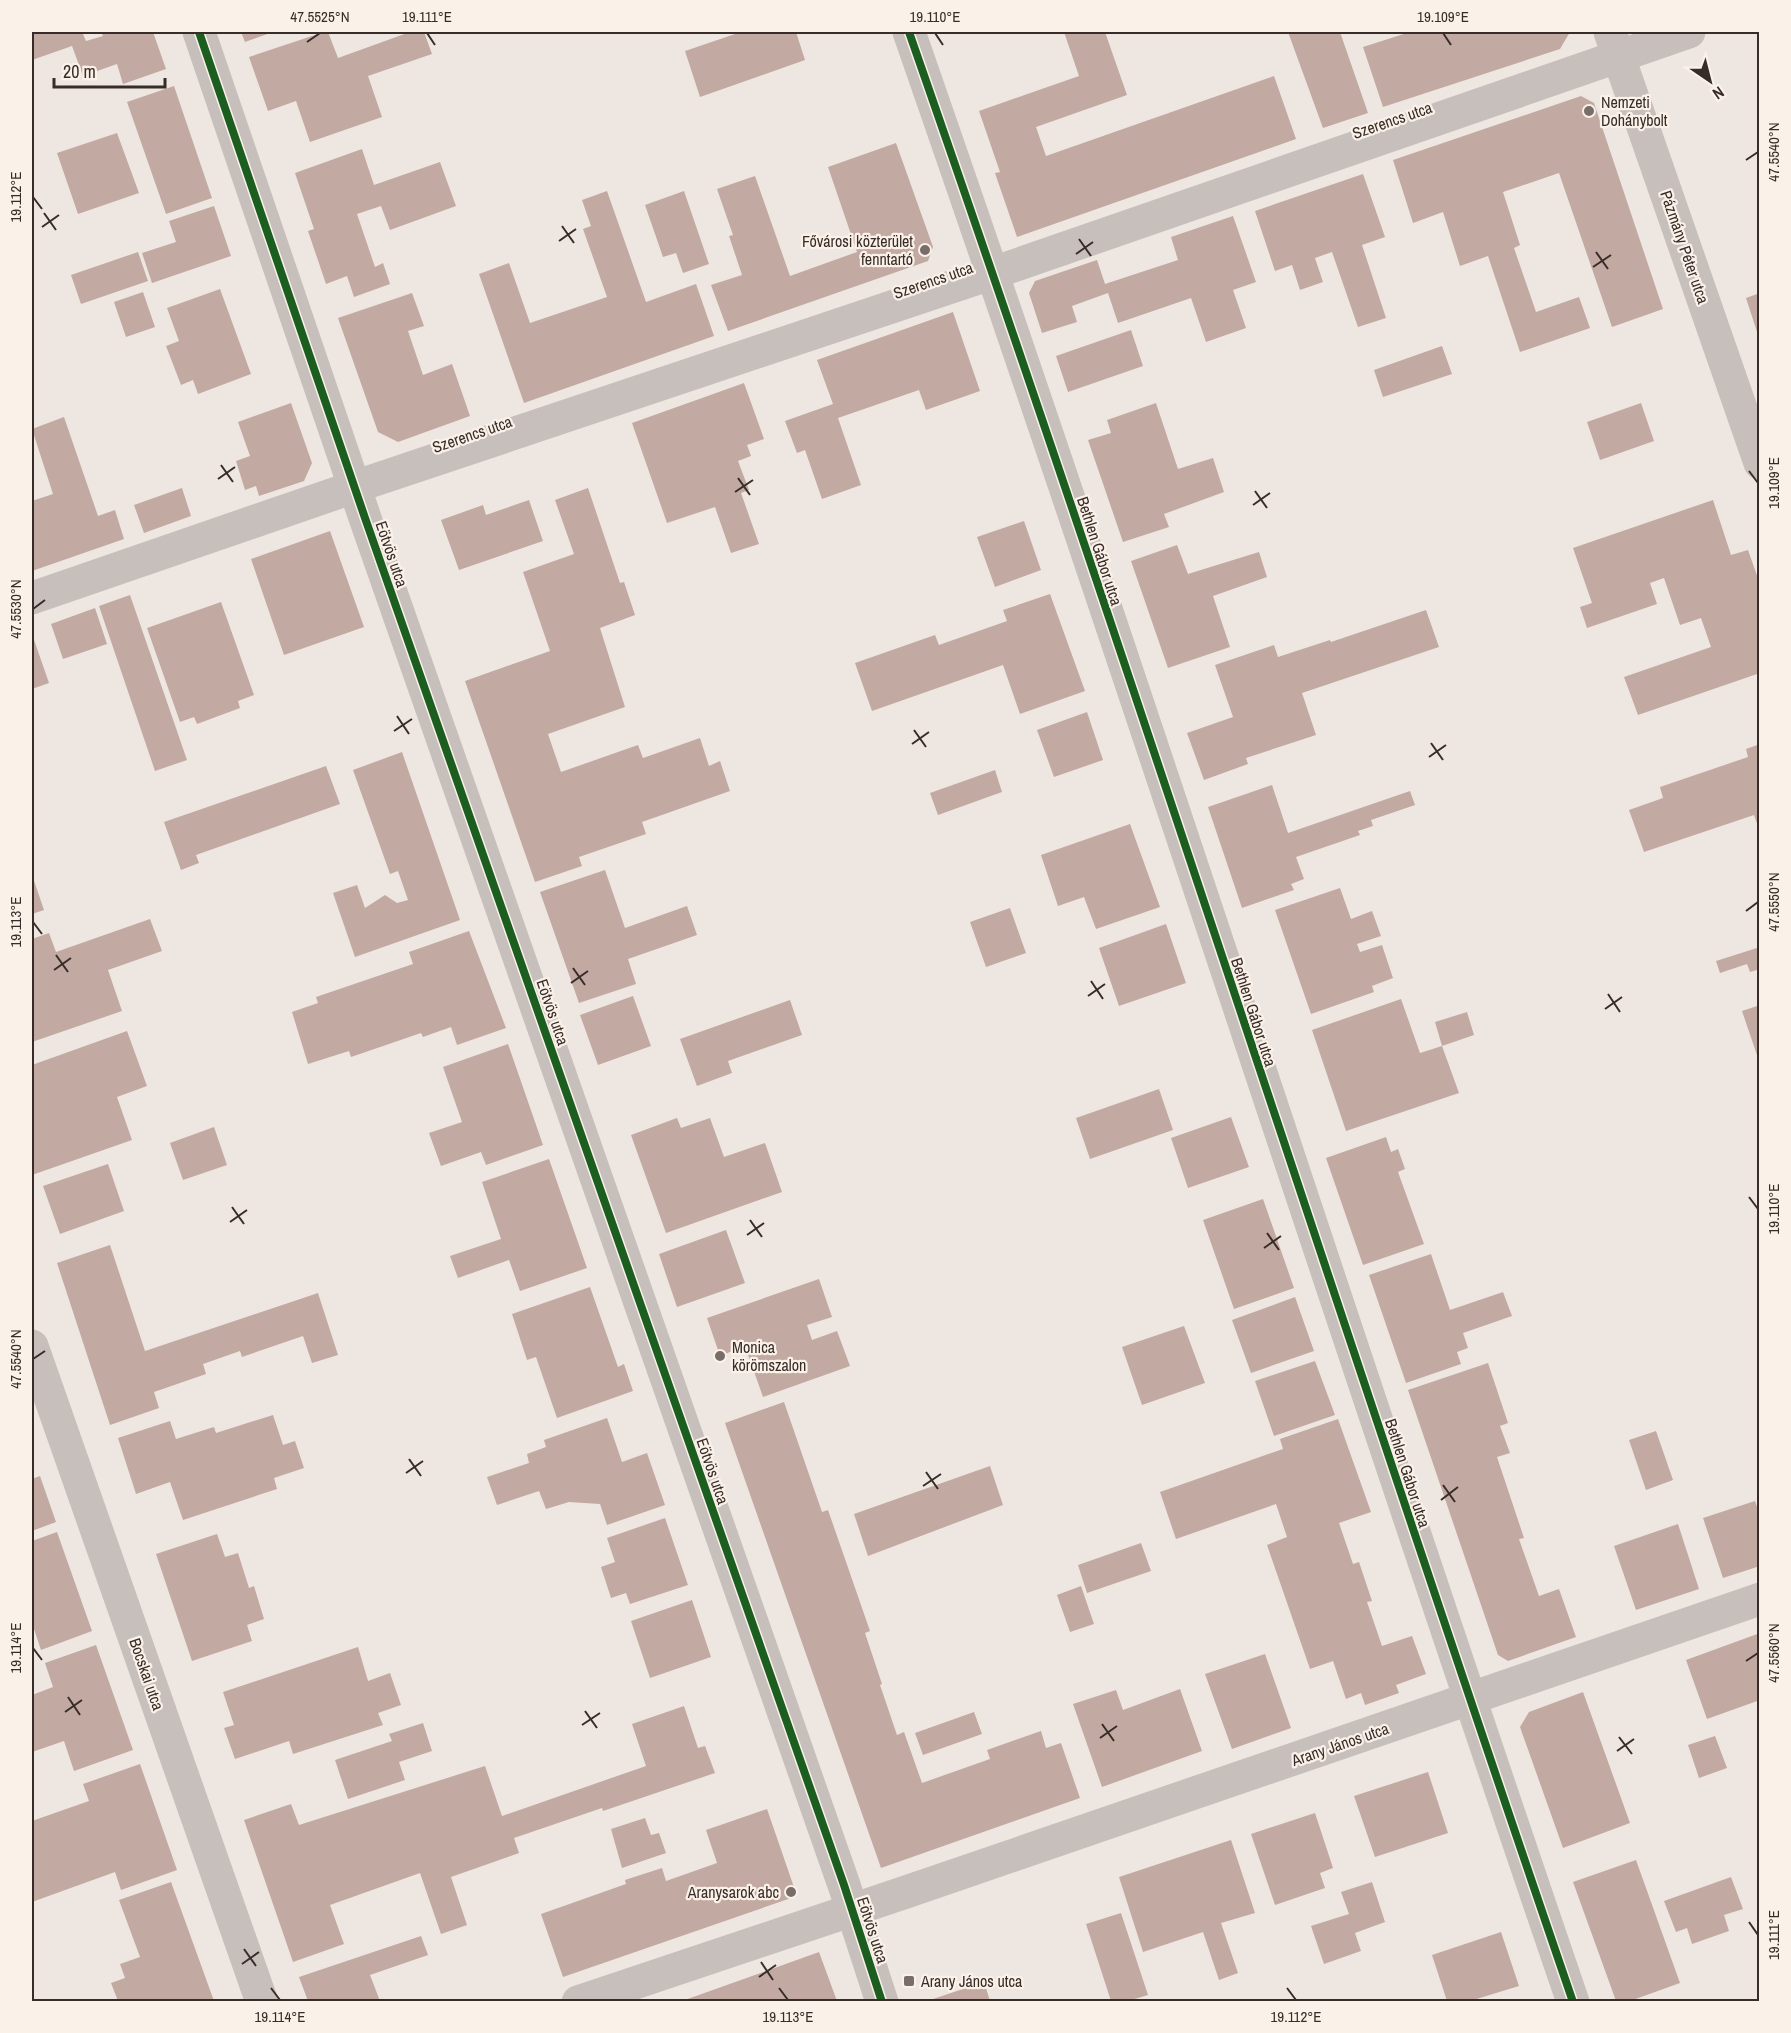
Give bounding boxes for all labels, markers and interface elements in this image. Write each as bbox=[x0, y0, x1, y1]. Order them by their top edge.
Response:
text: 47.5525°N bbox=[290, 6, 350, 27]
text: 19.111°E bbox=[402, 6, 452, 27]
text: 19.110°E bbox=[910, 6, 960, 27]
text: 19.109°E bbox=[1417, 6, 1469, 27]
scale bar bbox=[54, 51, 165, 89]
north arrow bbox=[1680, 51, 1740, 111]
text: 20 m bbox=[63, 59, 96, 84]
text: N bbox=[1708, 82, 1729, 105]
place label: Nemzeti Dohánybolt bbox=[1601, 91, 1668, 131]
street label: Szerencs utca bbox=[1349, 96, 1436, 144]
marker: Nemzeti Dohánybolt bbox=[1582, 104, 1596, 118]
text: 47.5540°N bbox=[1763, 122, 1784, 182]
text: 19.112°E bbox=[5, 172, 26, 222]
street label: Pázmány Péter utca bbox=[1655, 188, 1715, 307]
place label: Fővárosi közterület fenntartó bbox=[802, 230, 913, 270]
marker: Fővárosi közterület fenntartó bbox=[918, 243, 932, 257]
street label: Szerencs utca bbox=[890, 256, 977, 304]
street label: Szerencs utca bbox=[429, 410, 516, 458]
text: 19.109°E bbox=[1763, 457, 1784, 509]
street label: Bethlen Gábor utca bbox=[1072, 494, 1128, 609]
street label: Eötvös utca bbox=[370, 518, 414, 591]
text: 47.5530°N bbox=[5, 579, 26, 639]
text: 47.5550°N bbox=[1763, 872, 1784, 932]
text: 19.113°E bbox=[5, 897, 26, 947]
street label: Bethlen Gábor utca bbox=[1226, 955, 1282, 1070]
street label: Eötvös utca bbox=[531, 976, 575, 1049]
text: 19.110°E bbox=[1763, 1184, 1784, 1234]
text: 47.5540°N bbox=[5, 1329, 26, 1389]
place label: Monica körömszalon bbox=[732, 1336, 806, 1376]
marker: Monica körömszalon bbox=[713, 1349, 727, 1363]
street label: Bethlen Gábor utca bbox=[1380, 1416, 1436, 1531]
street label: Eötvös utca bbox=[691, 1435, 735, 1508]
text: 19.114°E bbox=[5, 1623, 26, 1673]
text: 47.5560°N bbox=[1763, 1623, 1784, 1683]
street label: Bocskai utca bbox=[124, 1635, 170, 1714]
street label: Arany János utca bbox=[1288, 1717, 1392, 1771]
place label: Aranysarok abc bbox=[687, 1881, 779, 1903]
marker: Aranysarok abc bbox=[784, 1885, 798, 1899]
street label: Eötvös utca bbox=[852, 1894, 894, 1967]
text: 19.111°E bbox=[1763, 1910, 1784, 1960]
place label: Arany János utca bbox=[920, 1970, 1023, 1992]
marker: Arany János utca bbox=[902, 1974, 916, 1988]
text: 19.114°E bbox=[255, 2006, 305, 2027]
text: 19.113°E bbox=[763, 2006, 813, 2027]
text: 19.112°E bbox=[1271, 2006, 1321, 2027]

